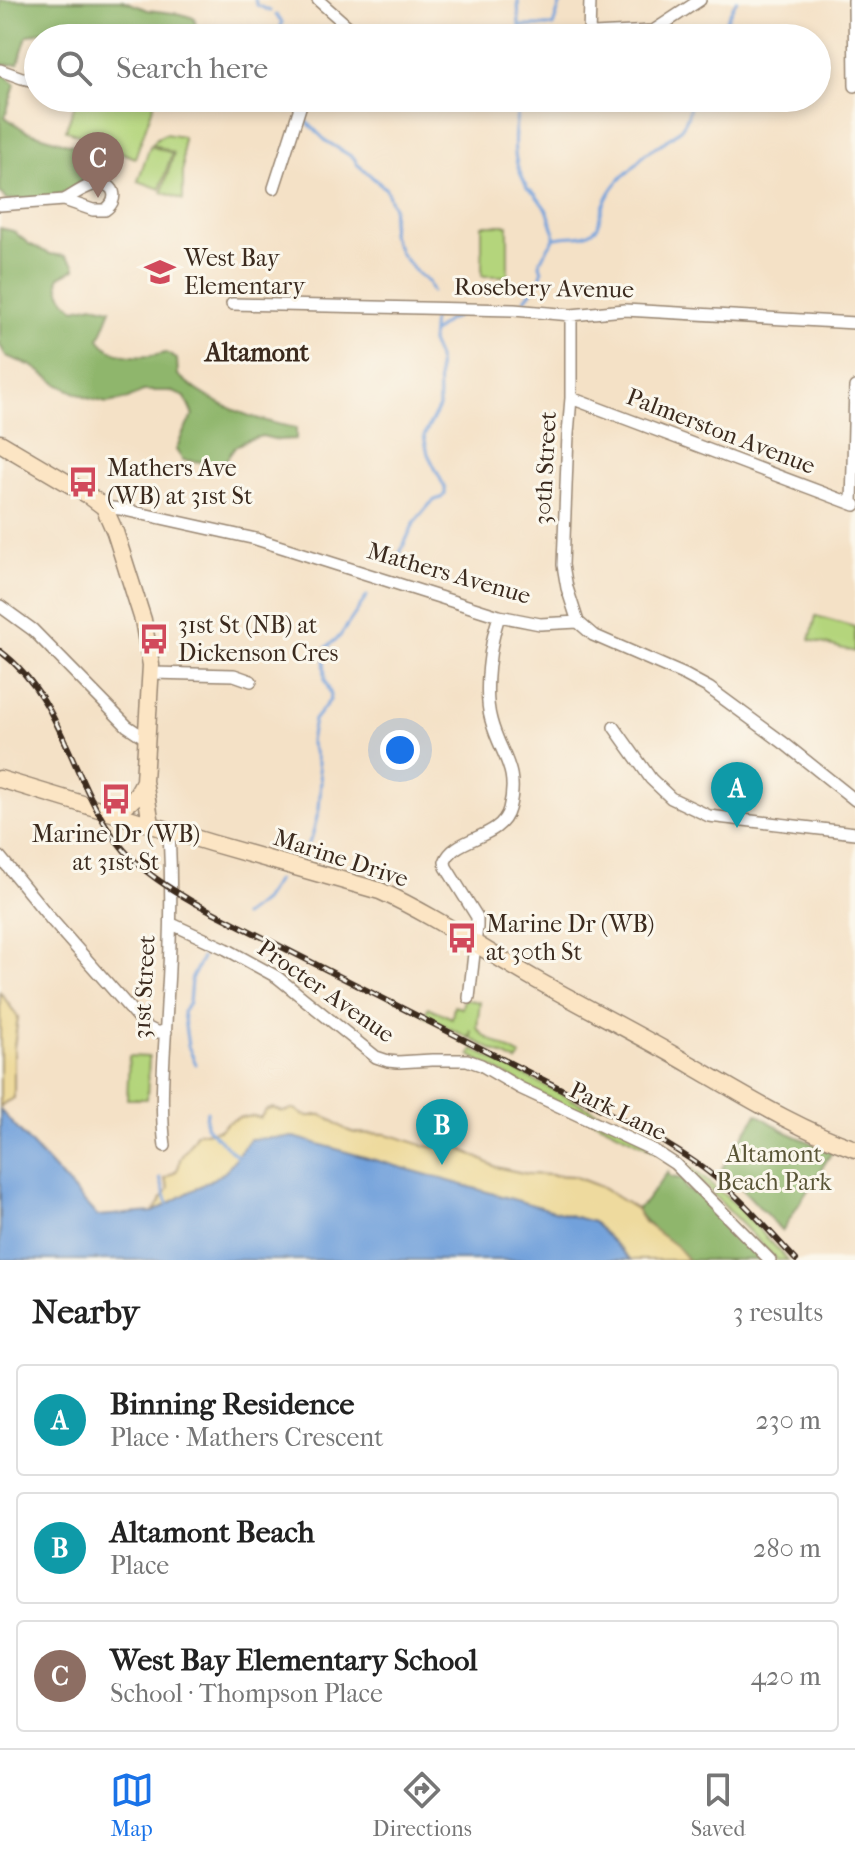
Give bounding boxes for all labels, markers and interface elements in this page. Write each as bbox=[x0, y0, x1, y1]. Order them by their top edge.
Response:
search box bbox=[24, 24, 831, 112]
icon: search bbox=[52, 46, 96, 90]
text: Search here bbox=[116, 51, 268, 86]
pin: C bbox=[72, 132, 124, 198]
place label: West Bay Elementary bbox=[183, 244, 306, 300]
school or university icon: West Bay Elementary bbox=[143, 255, 177, 289]
street label: Rosebery Avenue bbox=[454, 272, 634, 304]
district label: Altamont bbox=[203, 337, 310, 368]
street label: Palmerston Avenue bbox=[623, 382, 819, 480]
street label: 30th Street bbox=[528, 410, 562, 525]
place label: Mathers Ave (WB) at 31st St bbox=[107, 454, 253, 510]
bus stop icon: Mathers Ave (WB) at 31st St bbox=[66, 465, 100, 499]
street label: Mathers Avenue bbox=[364, 536, 534, 610]
place label: 31st St (NB) at Dickenson Cres bbox=[178, 611, 339, 667]
bus stop icon: 31st St (NB) at Dickenson Cres bbox=[137, 622, 171, 656]
your location bbox=[380, 730, 420, 770]
pin: A bbox=[711, 762, 763, 828]
bus stop icon: Marine Dr (WB) at 31st St bbox=[99, 782, 133, 816]
place label: Marine Dr (WB) at 31st St bbox=[32, 820, 200, 876]
street label: Marine Drive bbox=[270, 823, 412, 893]
place label: Marine Dr (WB) at 30th St bbox=[486, 910, 655, 966]
bus stop icon: Marine Dr (WB) at 30th St bbox=[445, 921, 479, 955]
street label: Procter Avenue bbox=[252, 933, 400, 1049]
street label: 31st Street bbox=[127, 934, 161, 1040]
street label: Park Lane bbox=[565, 1076, 671, 1146]
pin: B bbox=[416, 1099, 468, 1165]
park label: Altamont Beach Park bbox=[716, 1140, 832, 1196]
text: Nearby bbox=[32, 1292, 139, 1332]
text: 3 results bbox=[733, 1297, 823, 1328]
text: Binning Residence bbox=[110, 1387, 354, 1422]
text: A bbox=[52, 1405, 68, 1436]
text: 230 m bbox=[755, 1405, 821, 1436]
text: Place · Mathers Crescent bbox=[110, 1422, 384, 1453]
text: Altamont Beach bbox=[110, 1515, 315, 1550]
text: B bbox=[52, 1533, 68, 1564]
text: 280 m bbox=[753, 1533, 821, 1564]
text: Place bbox=[110, 1550, 169, 1581]
text: West Bay Elementary School bbox=[110, 1643, 477, 1678]
text: C bbox=[51, 1661, 69, 1692]
text: 420 m bbox=[751, 1661, 821, 1692]
text: School · Thompson Place bbox=[110, 1678, 383, 1709]
tab: Map bbox=[110, 1768, 154, 1842]
tab: Directions bbox=[373, 1768, 472, 1842]
tab: Saved bbox=[691, 1768, 745, 1842]

